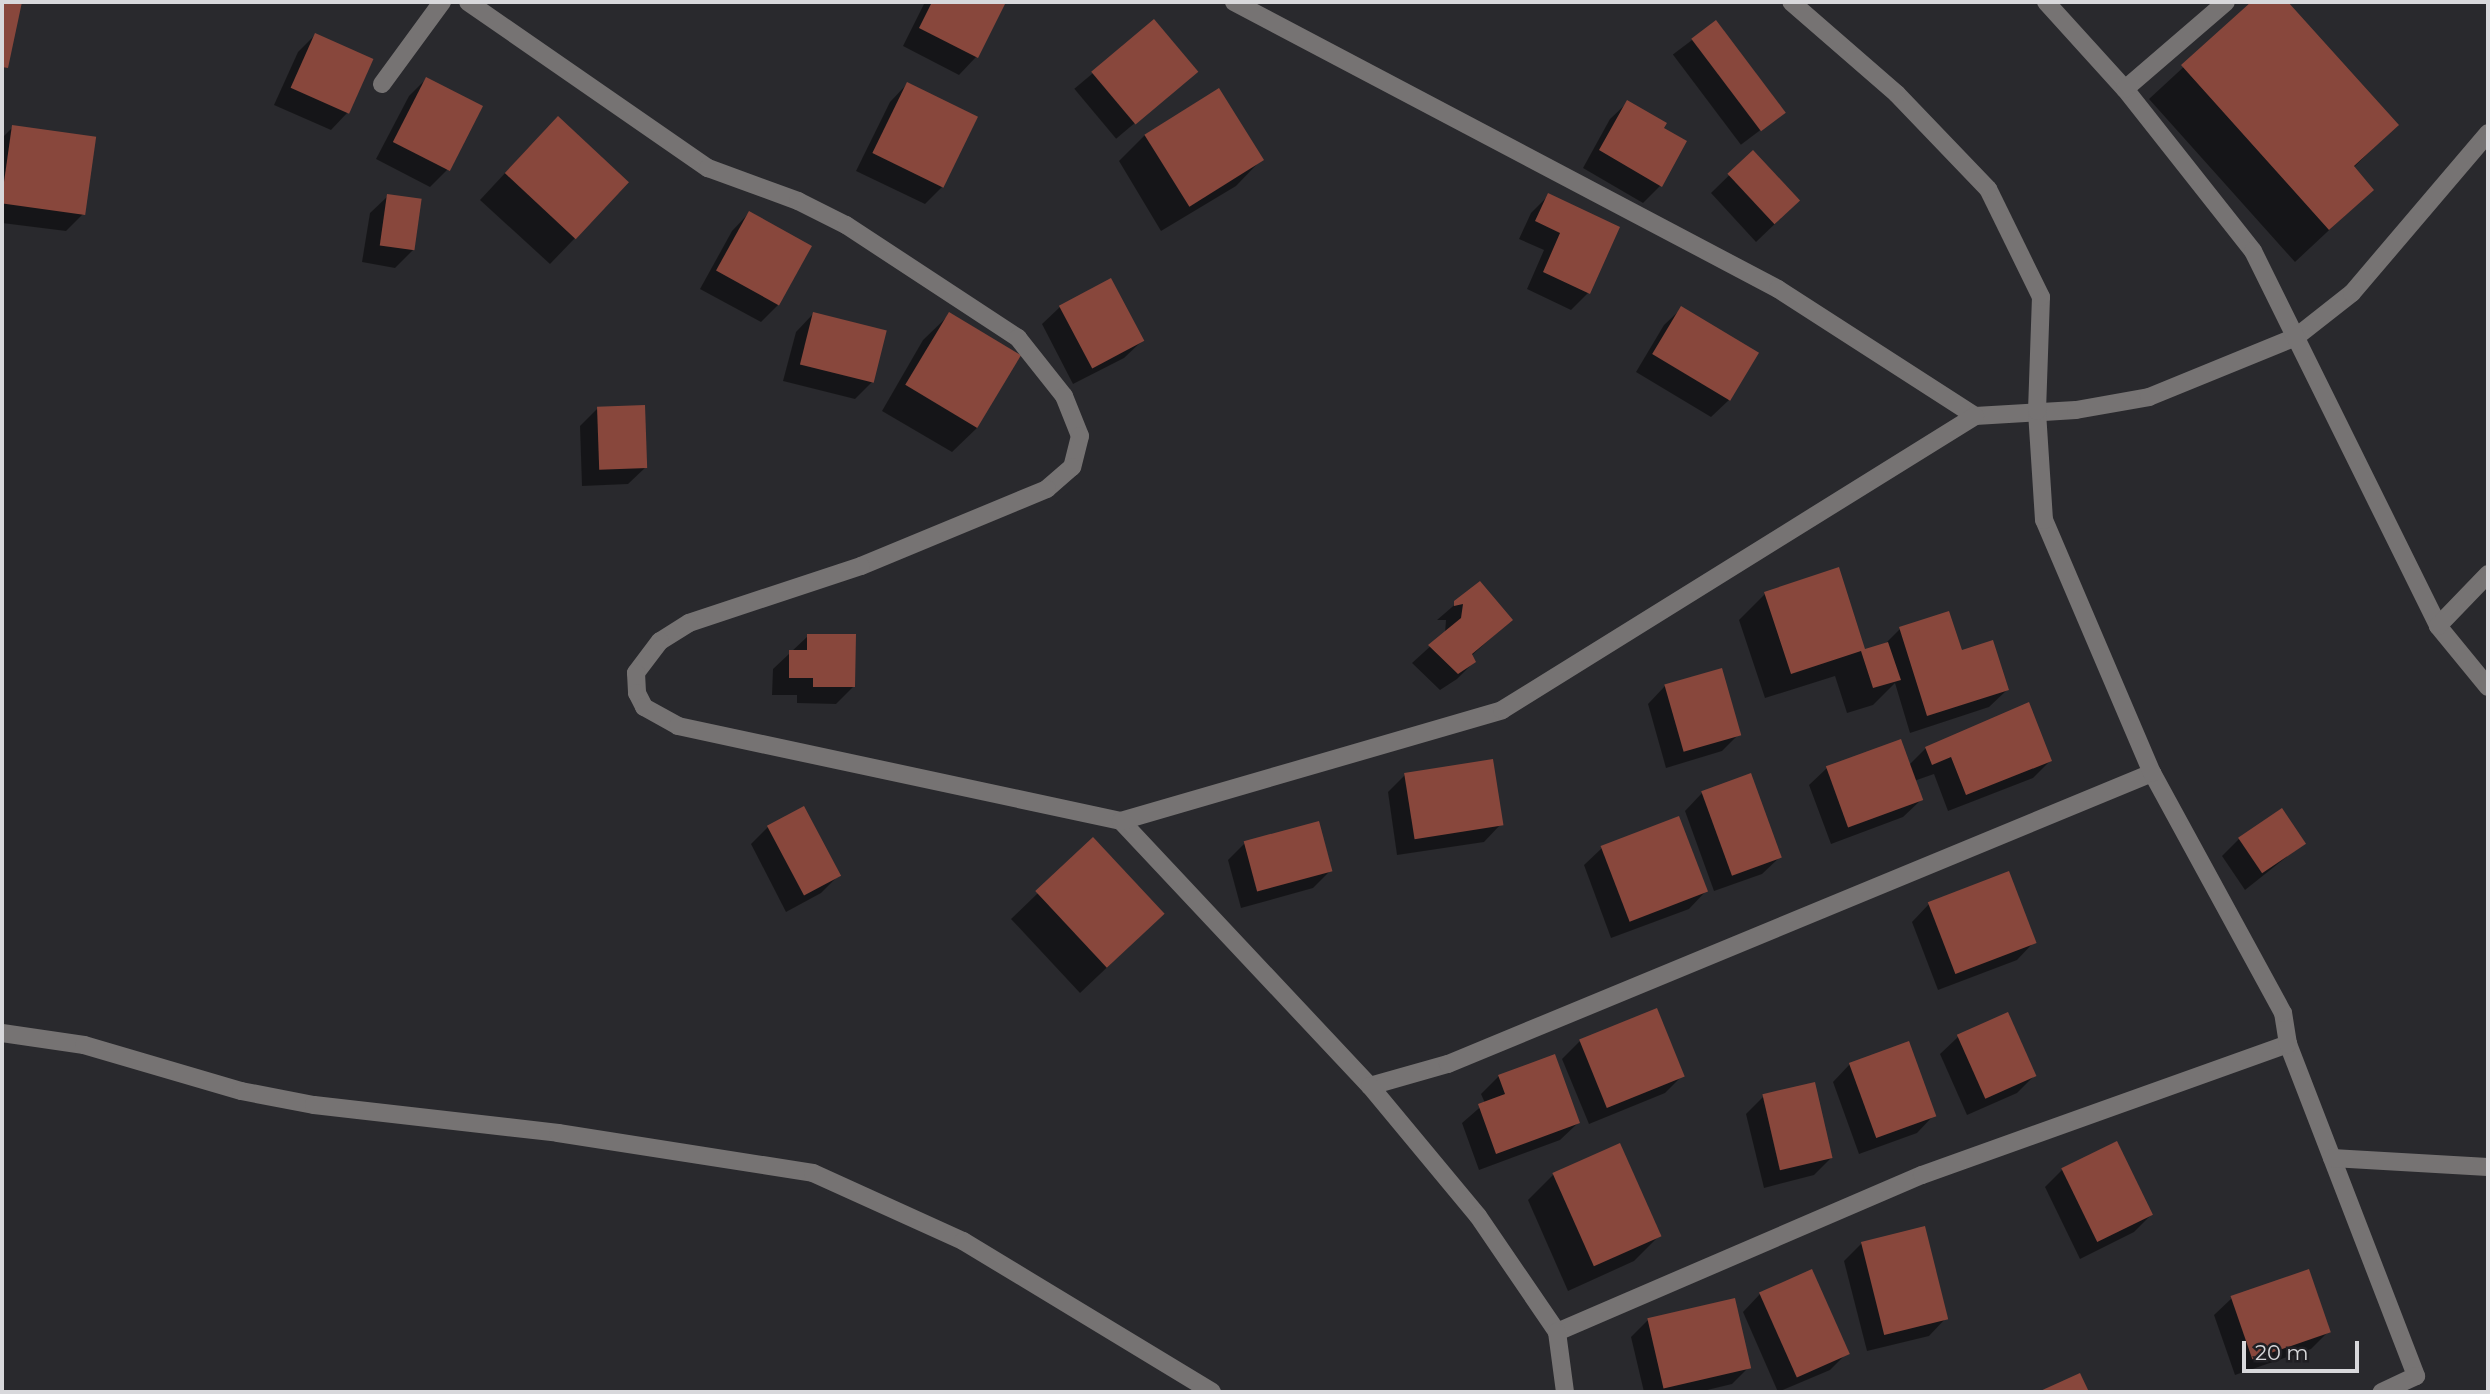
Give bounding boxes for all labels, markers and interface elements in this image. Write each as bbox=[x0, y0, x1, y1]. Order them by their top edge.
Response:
scale bar bbox=[2245, 1328, 2362, 1372]
text: 20 m bbox=[2255, 1340, 2309, 1365]

